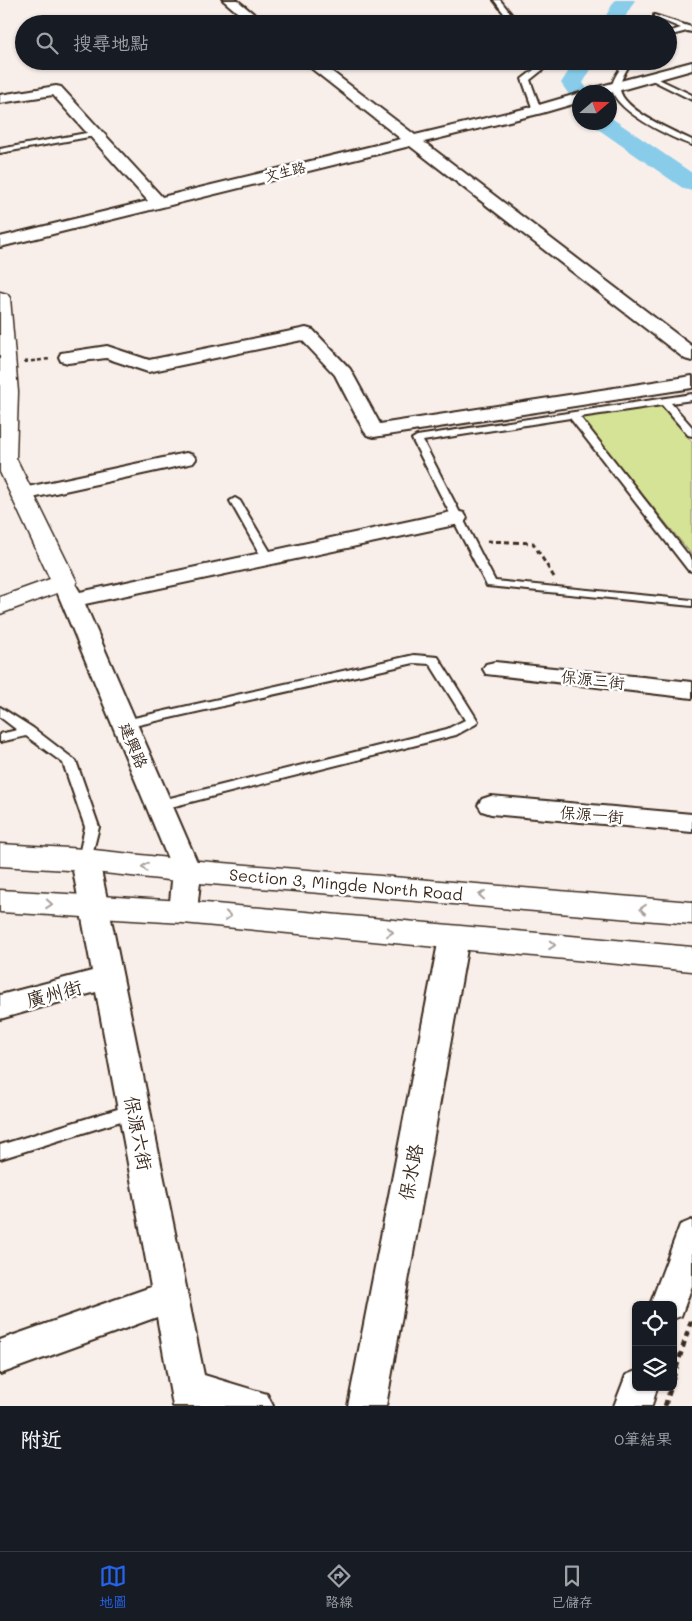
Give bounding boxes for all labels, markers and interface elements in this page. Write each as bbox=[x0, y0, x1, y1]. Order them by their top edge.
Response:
search box bbox=[15, 15, 677, 70]
icon: search bbox=[33, 29, 61, 57]
text: 搜尋地點 bbox=[73, 30, 149, 55]
north arrow bbox=[572, 85, 617, 130]
street label: 文生路 bbox=[262, 157, 308, 185]
street label: 保源三街 bbox=[560, 665, 626, 693]
street label: 建興路 bbox=[115, 719, 153, 771]
street label: 保源一街 bbox=[559, 801, 625, 827]
one-way arrow bbox=[141, 862, 149, 873]
street label: Section 3, Mingde North Road bbox=[228, 863, 464, 905]
one-way arrow bbox=[477, 890, 485, 901]
one-way arrow bbox=[45, 898, 53, 909]
one-way arrow bbox=[639, 904, 647, 915]
one-way arrow bbox=[224, 911, 232, 922]
one-way arrow bbox=[386, 926, 394, 937]
one-way arrow bbox=[548, 940, 556, 951]
street label: 廣州街 bbox=[23, 974, 85, 1012]
street label: 保源六街 bbox=[119, 1093, 159, 1173]
street label: 保水路 bbox=[392, 1142, 428, 1202]
map controls bbox=[632, 1301, 677, 1391]
button: locate bbox=[632, 1301, 677, 1346]
button: layers bbox=[632, 1346, 677, 1391]
text: 附近 bbox=[20, 1425, 62, 1452]
text: 0筆結果 bbox=[614, 1428, 672, 1449]
tab: 地圖 bbox=[99, 1562, 127, 1611]
tab: 路線 bbox=[325, 1562, 353, 1611]
tab: 已儲存 bbox=[551, 1562, 593, 1611]

